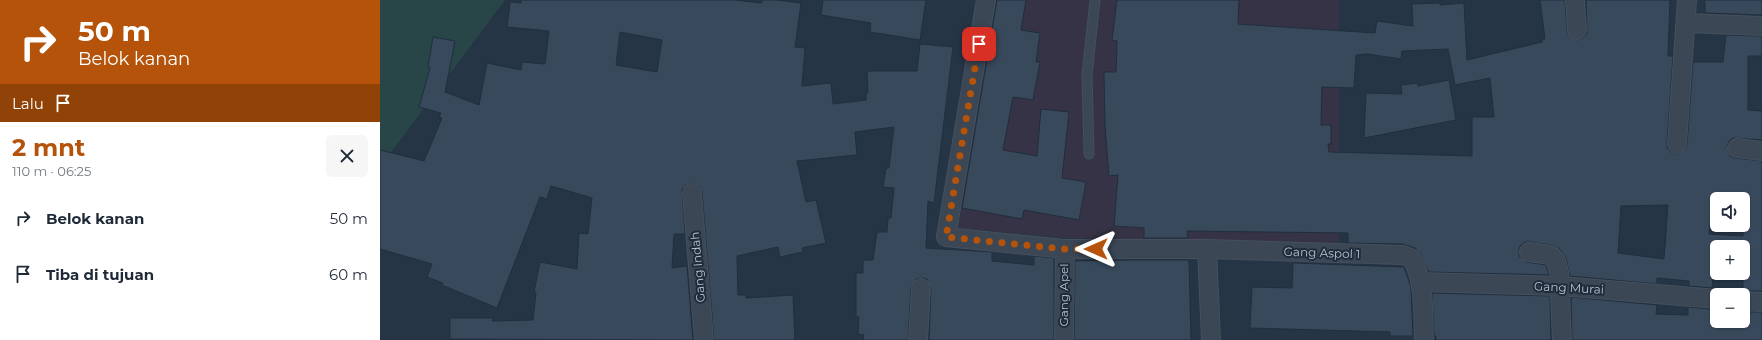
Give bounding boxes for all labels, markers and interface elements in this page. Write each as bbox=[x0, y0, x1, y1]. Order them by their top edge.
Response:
text: 50 m bbox=[78, 14, 151, 48]
icon: right bbox=[12, 16, 64, 68]
pin bbox=[962, 27, 996, 61]
icon: arrive bbox=[968, 33, 990, 55]
text: Belok kanan bbox=[78, 48, 190, 70]
icon: arrive bbox=[52, 92, 74, 114]
text: Lalu bbox=[12, 94, 44, 113]
text: 2 mnt bbox=[12, 133, 85, 162]
button: close bbox=[326, 135, 368, 177]
text: 110 m · 06:25 bbox=[12, 163, 91, 179]
map controls bbox=[1710, 192, 1750, 328]
button: sound bbox=[1710, 192, 1750, 232]
icon: right bbox=[12, 207, 34, 229]
text: Belok kanan bbox=[46, 209, 144, 228]
text: 50 m bbox=[330, 209, 368, 228]
position arrow bbox=[1075, 228, 1117, 270]
street label: Gang Indah bbox=[687, 231, 708, 303]
button: + bbox=[1710, 240, 1750, 280]
street label: Gang Aspol 1 bbox=[1283, 244, 1361, 261]
icon: arrive bbox=[12, 263, 34, 285]
street label: Gang Apel bbox=[1056, 263, 1071, 327]
text: Tiba di tujuan bbox=[46, 265, 154, 284]
text: 60 m bbox=[329, 265, 368, 284]
street label: Gang Murai bbox=[1534, 278, 1604, 297]
button: − bbox=[1710, 288, 1750, 328]

